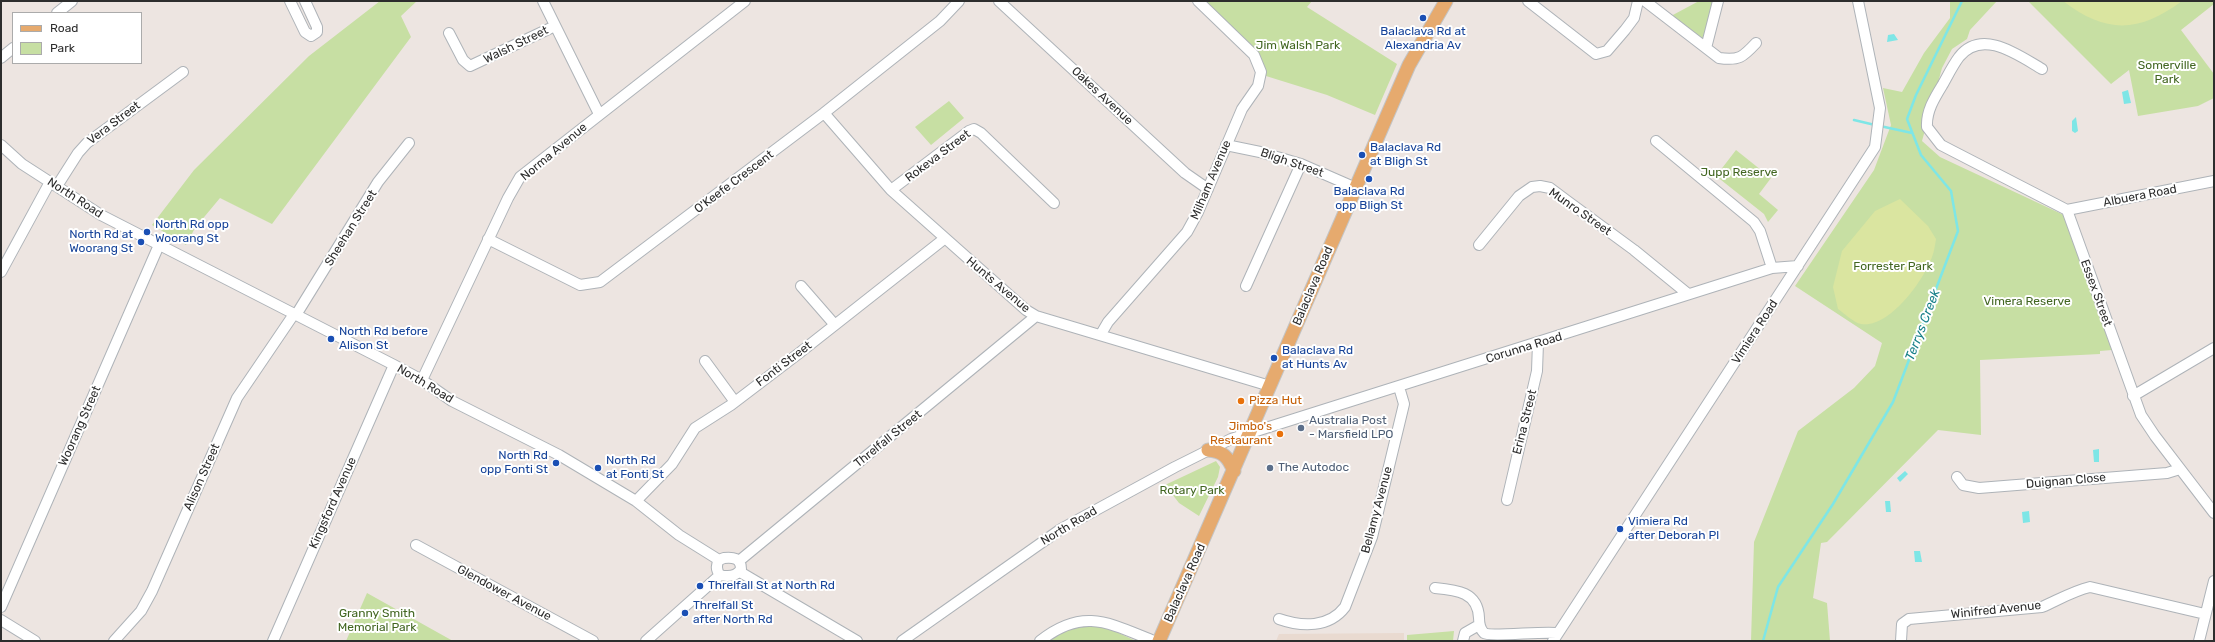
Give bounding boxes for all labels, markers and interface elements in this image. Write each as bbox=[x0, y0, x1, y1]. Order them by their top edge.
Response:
legend bbox=[12, 12, 142, 64]
marker: Balaclava Rd at Alexandria Av bbox=[1418, 13, 1428, 23]
text: Road bbox=[50, 21, 78, 35]
street label: Walsh Street bbox=[481, 23, 551, 67]
place label: Balaclava Rd at Alexandria Av bbox=[1380, 25, 1466, 53]
park label: Jim Walsh Park bbox=[1256, 39, 1340, 53]
text: Park bbox=[50, 41, 75, 55]
park label: Somerville Park bbox=[2138, 59, 2196, 87]
street label: Oakes Avenue bbox=[1068, 64, 1136, 128]
street label: Vera Street bbox=[85, 98, 143, 148]
street label: Norma Avenue bbox=[518, 120, 590, 184]
street label: Rokeva Street bbox=[903, 127, 973, 185]
street label: Milham Avenue bbox=[1188, 138, 1234, 222]
place label: Balaclava Rd at Bligh St bbox=[1370, 141, 1441, 169]
street label: Bligh Street bbox=[1258, 145, 1326, 181]
street label: O'Keefe Crescent bbox=[691, 147, 777, 217]
marker: Balaclava Rd at Bligh St bbox=[1357, 150, 1367, 160]
park label: Jupp Reserve bbox=[1700, 166, 1778, 180]
marker: Balaclava Rd opp Bligh St bbox=[1364, 174, 1374, 184]
street label: North Road bbox=[45, 175, 105, 221]
street label: Albuera Road bbox=[2102, 182, 2178, 210]
place label: Balaclava Rd opp Bligh St bbox=[1333, 185, 1405, 213]
street label: Munro Street bbox=[1546, 185, 1614, 239]
street label: Sheehan Street bbox=[322, 187, 380, 269]
place label: North Rd opp Woorang St bbox=[155, 218, 229, 246]
marker: North Rd opp Woorang St bbox=[142, 227, 152, 237]
place label: North Rd at Woorang St bbox=[69, 228, 133, 256]
marker: North Rd at Woorang St bbox=[136, 237, 146, 247]
street label: Balaclava Road bbox=[1290, 244, 1336, 328]
street label: Hunts Avenue bbox=[963, 254, 1033, 316]
street label: Essex Street bbox=[2077, 258, 2115, 328]
park label: Forrester Park bbox=[1853, 260, 1933, 274]
water label: Terrys Creek bbox=[1902, 287, 1944, 363]
park label: Vimera Reserve bbox=[1983, 295, 2071, 309]
street label: Vimiera Road bbox=[1729, 297, 1781, 367]
place label: North Rd before Alison St bbox=[339, 325, 428, 353]
street label: Corunna Road bbox=[1484, 330, 1564, 366]
marker: North Rd before Alison St bbox=[326, 334, 336, 344]
street label: Fonti Street bbox=[753, 338, 815, 390]
place label: Balaclava Rd at Hunts Av bbox=[1282, 344, 1353, 372]
marker: Balaclava Rd at Hunts Av bbox=[1269, 353, 1279, 363]
street label: North Road bbox=[394, 362, 456, 406]
street label: Woorang Street bbox=[56, 384, 104, 468]
street label: Erina Street bbox=[1510, 388, 1540, 456]
place label: Pizza Hut bbox=[1249, 394, 1302, 408]
marker: Pizza Hut bbox=[1236, 396, 1246, 406]
street label: Threlfall Street bbox=[851, 407, 925, 471]
place label: Australia Post - Marsfield LPO bbox=[1309, 414, 1393, 442]
place label: Jimbo's Restaurant bbox=[1210, 420, 1272, 448]
marker: Australia Post - Marsfield LPO bbox=[1296, 423, 1306, 433]
marker: Jimbo's Restaurant bbox=[1275, 429, 1285, 439]
street label: Alison Street bbox=[181, 441, 223, 513]
place label: North Rd opp Fonti St bbox=[480, 449, 548, 477]
place label: North Rd at Fonti St bbox=[606, 454, 664, 482]
street label: Kingsford Avenue bbox=[306, 455, 360, 551]
marker: North Rd opp Fonti St bbox=[551, 458, 561, 468]
place label: The Autodoc bbox=[1278, 461, 1349, 475]
marker: North Rd at Fonti St bbox=[593, 463, 603, 473]
marker: The Autodoc bbox=[1265, 463, 1275, 473]
street label: Bellamy Avenue bbox=[1358, 465, 1396, 555]
street label: Duignan Close bbox=[2025, 470, 2107, 492]
park label: Rotary Park bbox=[1159, 484, 1225, 498]
street label: North Road bbox=[1038, 504, 1100, 548]
place label: Vimiera Rd after Deborah Pl bbox=[1628, 515, 1719, 543]
marker: Vimiera Rd after Deborah Pl bbox=[1615, 524, 1625, 534]
street label: Balaclava Road bbox=[1161, 541, 1209, 625]
street label: Glendower Avenue bbox=[454, 562, 554, 624]
place label: Threlfall St at North Rd bbox=[708, 579, 835, 593]
marker: Threlfall St at North Rd bbox=[695, 581, 705, 591]
street label: Winifred Avenue bbox=[1950, 598, 2042, 622]
place label: Threlfall St after North Rd bbox=[693, 599, 773, 627]
park label: Granny Smith Memorial Park bbox=[338, 607, 416, 635]
marker: Threlfall St after North Rd bbox=[680, 608, 690, 618]

